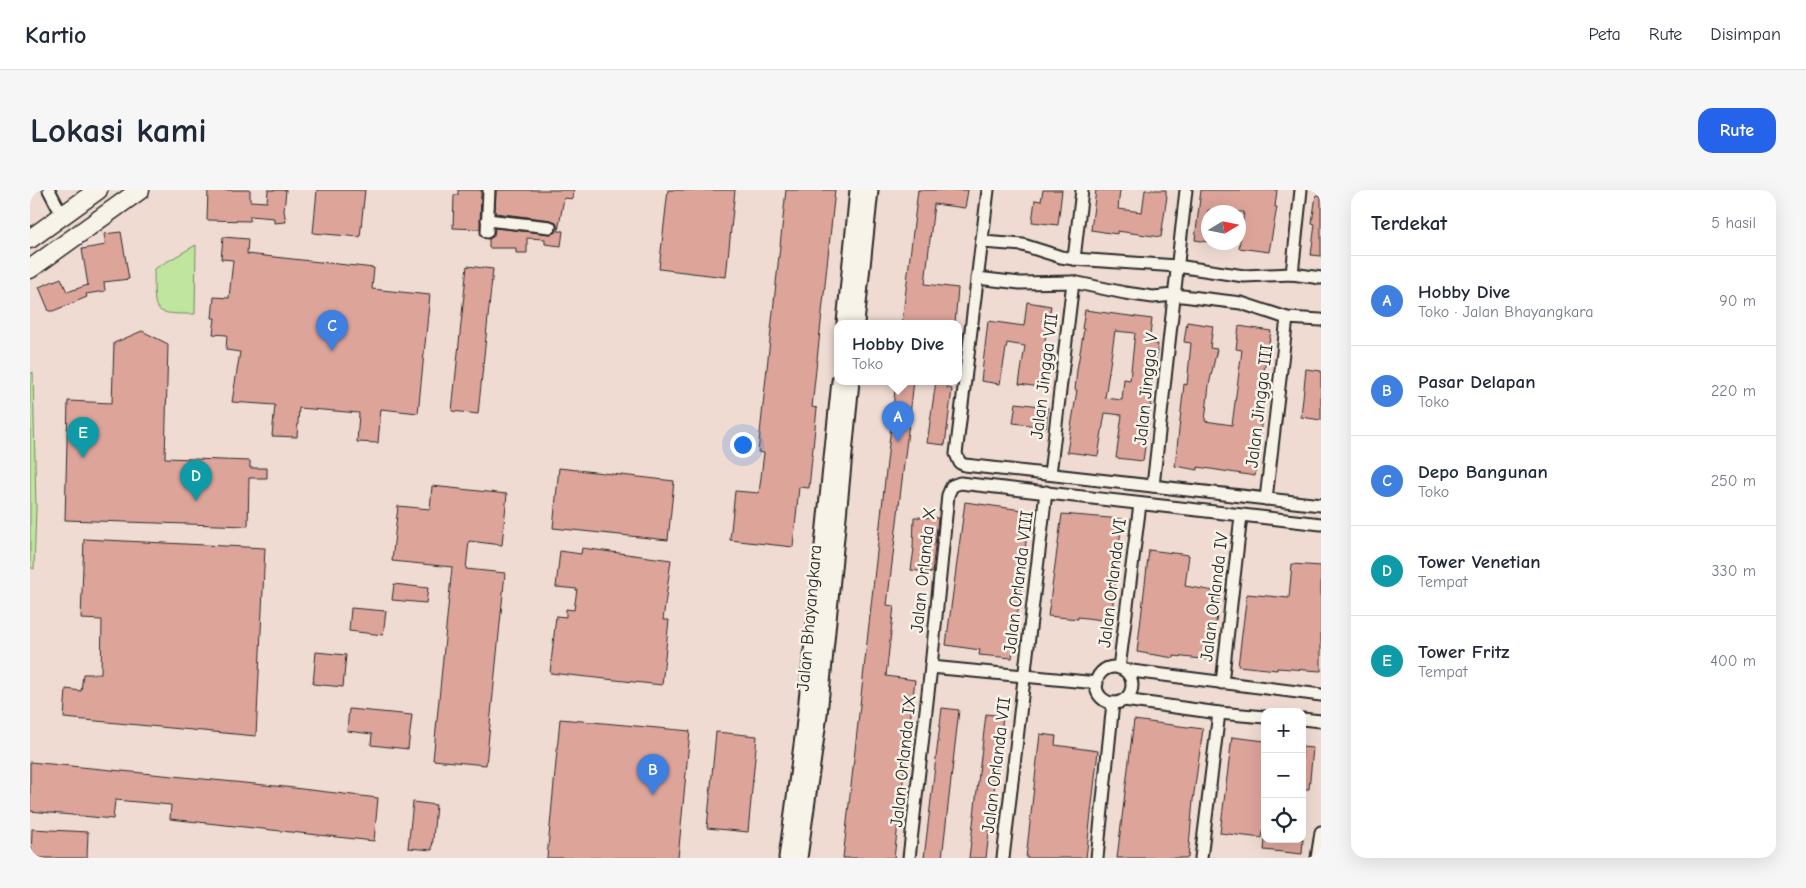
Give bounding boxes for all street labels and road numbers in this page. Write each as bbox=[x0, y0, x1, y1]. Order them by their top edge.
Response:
street label: Jalan Jingga VII bbox=[1026, 312, 1063, 440]
street label: Jalan Jingga V bbox=[1130, 331, 1163, 446]
street label: Jalan Jingga III bbox=[1241, 343, 1278, 469]
street label: Jalan Orlanda X bbox=[906, 506, 941, 634]
street label: Jalan Orlanda VIII bbox=[999, 509, 1038, 655]
street label: Jalan Orlanda VI bbox=[1094, 517, 1131, 649]
street label: Jalan Orlanda IV bbox=[1196, 531, 1233, 663]
street label: Jalan Bhayangkara bbox=[793, 544, 826, 692]
street label: Jalan Orlanda IX bbox=[886, 694, 921, 828]
street label: Jalan Orlanda VII bbox=[978, 696, 1015, 834]

